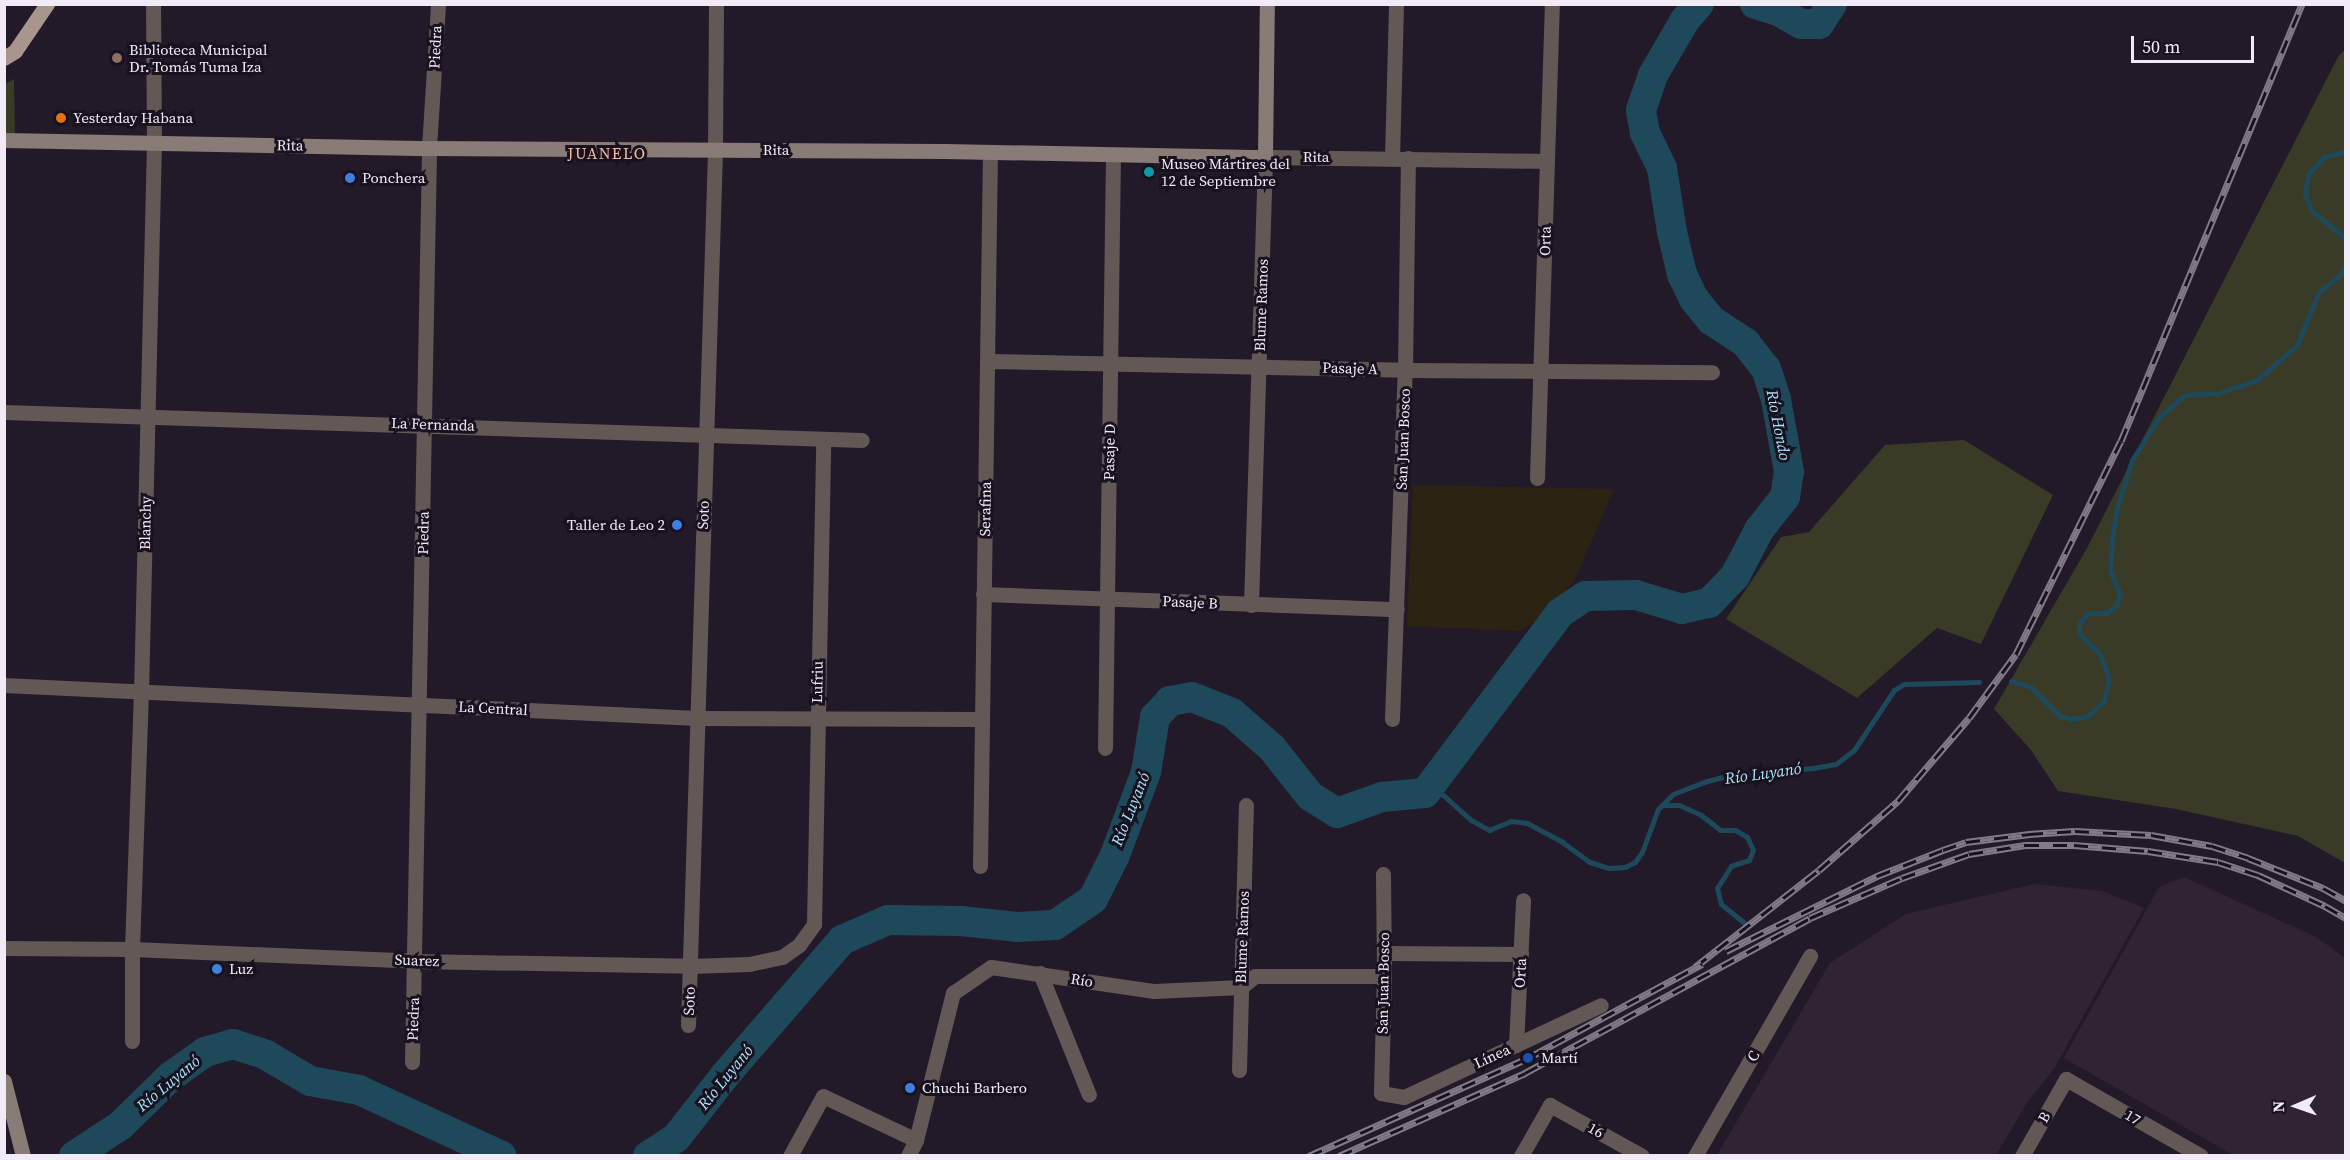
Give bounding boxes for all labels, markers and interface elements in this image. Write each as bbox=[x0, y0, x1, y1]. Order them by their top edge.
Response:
scale bar bbox=[2134, 24, 2257, 62]
street label: Piedra bbox=[425, 25, 445, 69]
text: 50 m bbox=[2142, 34, 2180, 59]
place label: Biblioteca Municipal Dr. Tomás Tuma Iza bbox=[129, 40, 267, 75]
marker: Biblioteca Municipal Dr. Tomás Tuma Iza bbox=[110, 51, 124, 65]
place label: Yesterday Habana bbox=[73, 109, 193, 127]
marker: Yesterday Habana bbox=[54, 111, 68, 125]
street label: Rita bbox=[276, 136, 304, 154]
street label: Rita bbox=[763, 141, 789, 159]
district label: JUANELO bbox=[567, 143, 647, 163]
street label: Rita bbox=[1303, 148, 1329, 166]
place label: Museo Mártires del 12 de Septiembre bbox=[1161, 154, 1290, 189]
marker: Museo Mártires del 12 de Septiembre bbox=[1142, 165, 1156, 179]
place label: Ponchera bbox=[362, 169, 425, 187]
marker: Ponchera bbox=[343, 171, 357, 185]
street label: Orta bbox=[1536, 226, 1554, 256]
street label: Blume Ramos bbox=[1250, 258, 1272, 352]
street label: Pasaje A bbox=[1322, 358, 1378, 378]
street label: San Juan Bosco bbox=[1392, 388, 1414, 490]
water label: Río Hondo bbox=[1763, 388, 1795, 462]
street label: La Fernanda bbox=[391, 414, 475, 434]
street label: Pasaje D bbox=[1100, 424, 1118, 480]
street label: Serafina bbox=[976, 481, 994, 537]
street label: Blanchy bbox=[136, 496, 154, 550]
street label: Soto bbox=[694, 500, 712, 530]
street label: Piedra bbox=[414, 511, 432, 555]
place label: Taller de Leo 2 bbox=[567, 516, 665, 534]
marker: Taller de Leo 2 bbox=[670, 518, 684, 532]
street label: Pasaje B bbox=[1162, 592, 1218, 612]
street label: Lufriu bbox=[808, 661, 826, 703]
street label: La Central bbox=[458, 697, 528, 719]
water label: Río Luyanó bbox=[1723, 758, 1803, 788]
water label: Río Luyanó bbox=[1107, 770, 1153, 848]
street label: Blume Ramos bbox=[1231, 890, 1253, 984]
street label: San Juan Bosco bbox=[1373, 932, 1393, 1034]
street label: Suarez bbox=[394, 950, 440, 970]
street label: Orta bbox=[1510, 958, 1530, 988]
place label: Luz bbox=[229, 960, 253, 978]
marker: Luz bbox=[210, 962, 224, 976]
street label: Río bbox=[1069, 969, 1095, 991]
street label: Soto bbox=[680, 986, 698, 1016]
street label: Piedra bbox=[403, 997, 423, 1041]
street label: Línea bbox=[1471, 1040, 1513, 1072]
water label: Río Luyanó bbox=[693, 1041, 757, 1113]
street label: C bbox=[1743, 1047, 1763, 1065]
marker: Martí bbox=[1519, 1049, 1537, 1067]
place label: Martí bbox=[1541, 1049, 1578, 1067]
water label: Río Luyanó bbox=[132, 1051, 204, 1115]
north arrow bbox=[2266, 1076, 2326, 1136]
place label: Chuchi Barbero bbox=[922, 1079, 1027, 1097]
marker: Chuchi Barbero bbox=[903, 1081, 917, 1095]
text: N bbox=[2267, 1100, 2289, 1113]
street label: 17 bbox=[2122, 1105, 2144, 1129]
street label: B bbox=[2034, 1108, 2054, 1126]
street label: 16 bbox=[1585, 1118, 1607, 1142]

